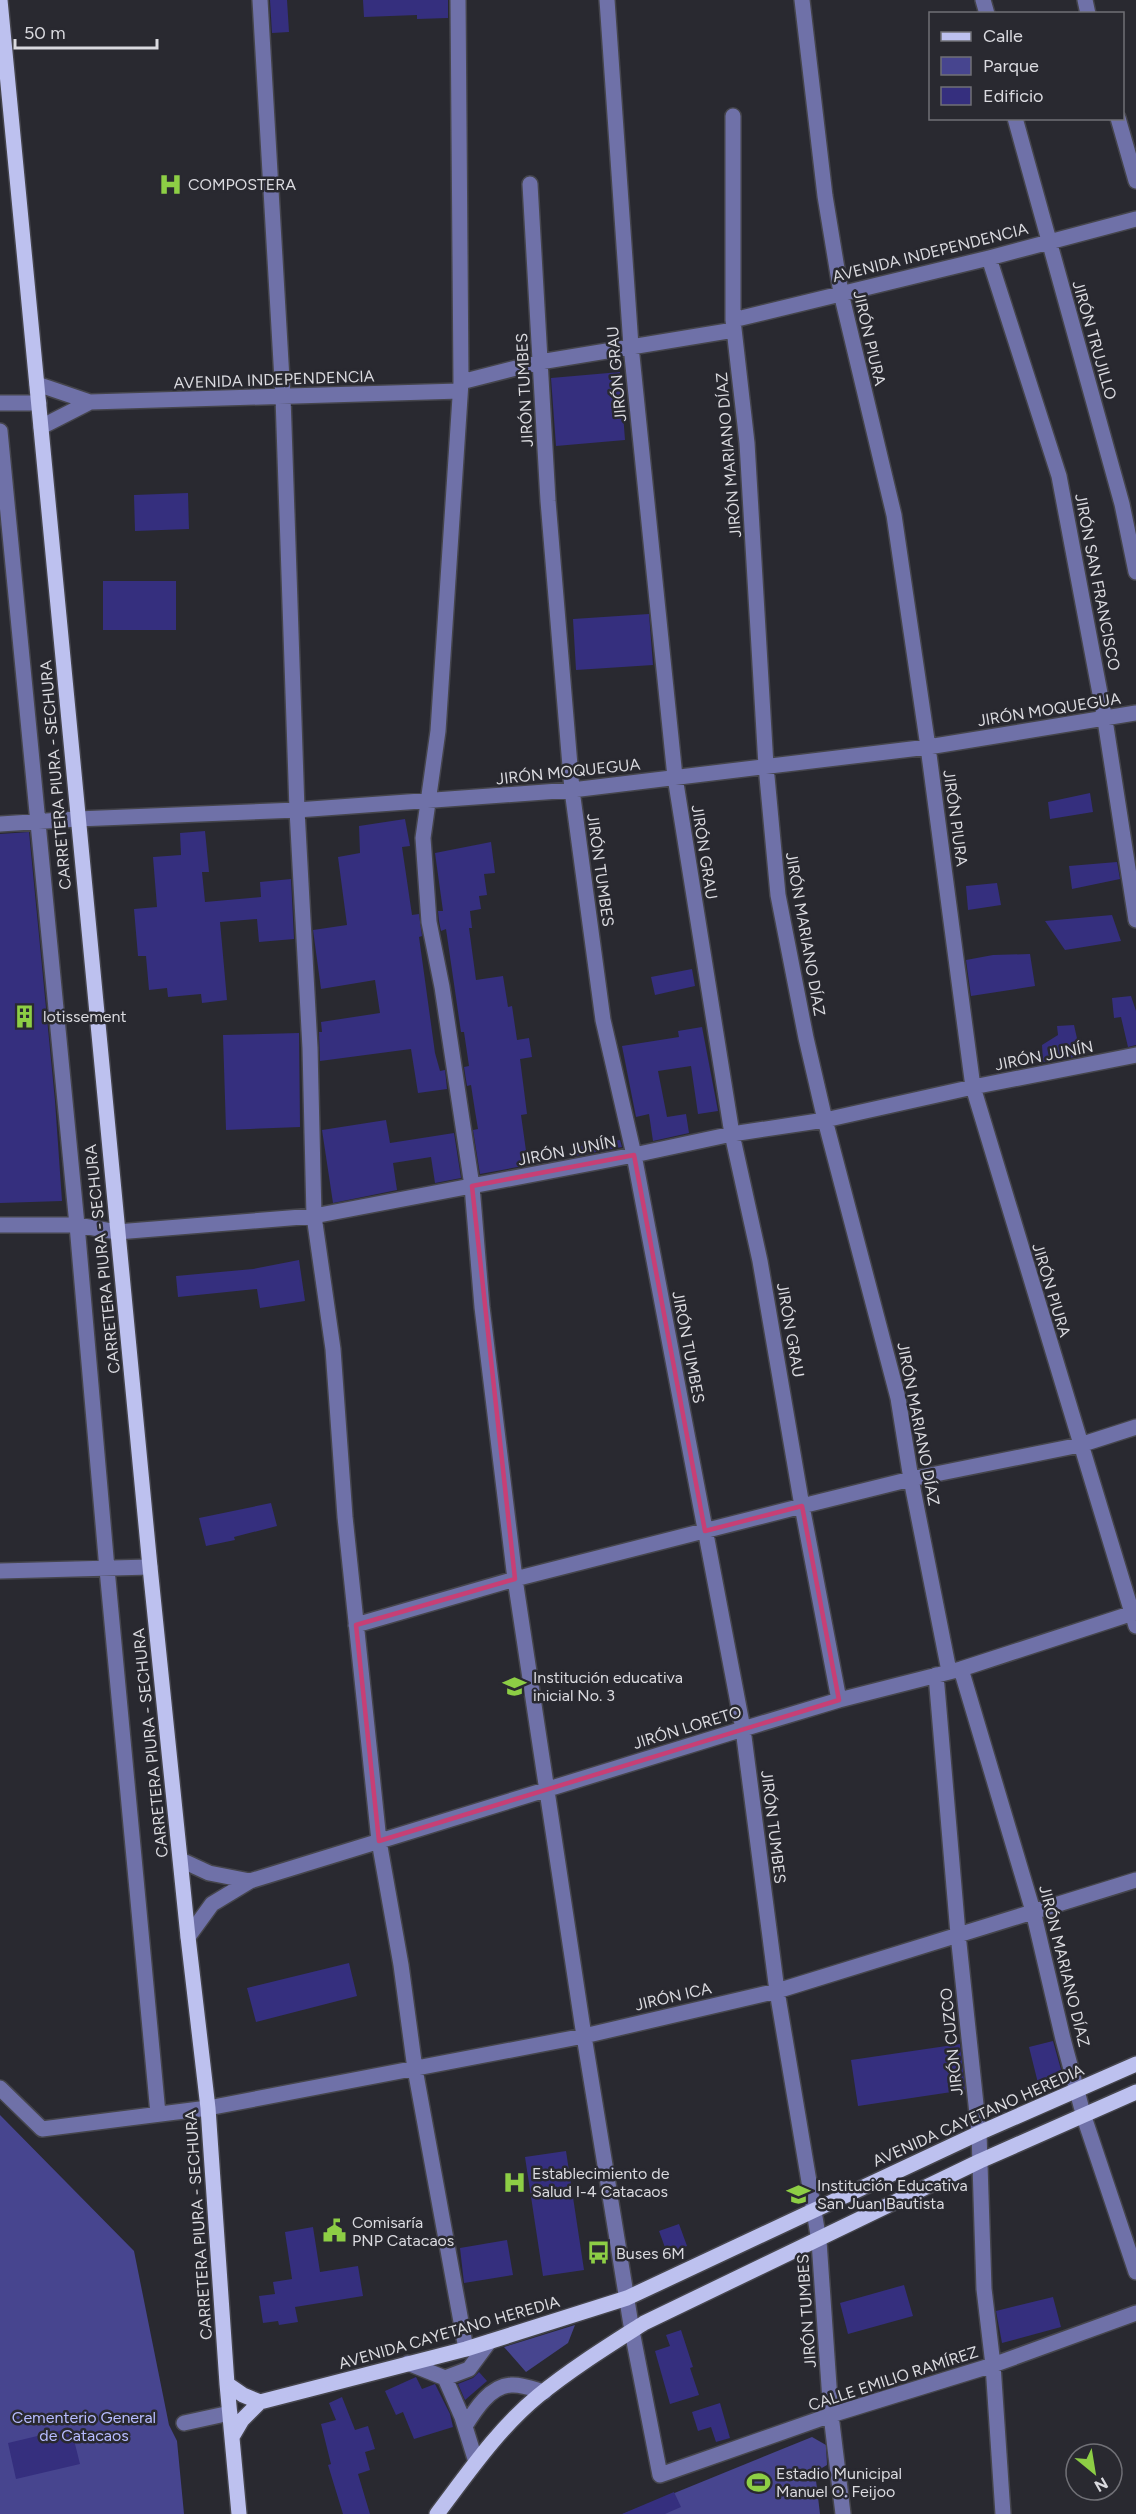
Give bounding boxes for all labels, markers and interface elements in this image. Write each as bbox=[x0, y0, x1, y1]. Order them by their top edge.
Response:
scale bar bbox=[15, 12, 158, 50]
legend bbox=[929, 12, 1124, 120]
text: 50 m bbox=[24, 22, 66, 44]
text: Calle bbox=[983, 25, 1023, 47]
text: Parque bbox=[983, 55, 1039, 77]
text: Edificio bbox=[983, 85, 1044, 107]
hospital icon: COMPOSTERA bbox=[157, 171, 183, 197]
place label: COMPOSTERA bbox=[188, 175, 296, 194]
street label: AVENIDA INDEPENDENCIA bbox=[830, 219, 1030, 286]
street label: JIRÓN TRUJILLO bbox=[1068, 278, 1121, 402]
street label: JIRÓN PIURA bbox=[849, 289, 890, 388]
street label: JIRÓN GRAU bbox=[603, 325, 630, 422]
street label: JIRÓN TUMBES bbox=[512, 332, 537, 447]
street label: AVENIDA INDEPENDENCIA bbox=[173, 366, 375, 393]
street label: JIRÓN MARIANO DÍAZ bbox=[712, 371, 745, 539]
street label: JIRÓN SAN FRANCISCO bbox=[1071, 492, 1124, 672]
street label: CARRETERA PIURA - SECHURA bbox=[36, 659, 75, 891]
street label: JIRÓN MOQUEGUA bbox=[976, 689, 1122, 730]
street label: JIRÓN MOQUEGUA bbox=[495, 754, 641, 789]
street label: JIRÓN PIURA bbox=[939, 769, 972, 868]
street label: JIRÓN GRAU bbox=[688, 803, 721, 901]
street label: JIRÓN TUMBES bbox=[583, 812, 618, 928]
street label: JIRÓN MARIANO DÍAZ bbox=[782, 851, 829, 1018]
building icon: lotissement bbox=[12, 1003, 38, 1029]
place label: lotissement bbox=[43, 1007, 127, 1026]
street label: JIRÓN JUNÍN bbox=[993, 1037, 1095, 1074]
street label: JIRÓN JUNÍN bbox=[516, 1132, 618, 1169]
street label: CARRETERA PIURA - SECHURA bbox=[81, 1143, 124, 1375]
street label: JIRÓN PIURA bbox=[1028, 1241, 1075, 1340]
street label: JIRÓN GRAU bbox=[773, 1281, 808, 1379]
street label: JIRÓN TUMBES bbox=[668, 1289, 709, 1405]
street label: JIRÓN MARIANO DÍAZ bbox=[893, 1341, 944, 1507]
street label: CARRETERA PIURA - SECHURA bbox=[129, 1627, 172, 1859]
place label: Institución educativa inicial No. 3 bbox=[533, 1668, 683, 1705]
school or university icon: Institución educativa inicial No. 3 bbox=[502, 1673, 528, 1699]
street label: JIRÓN LORETO bbox=[631, 1702, 744, 1753]
street label: JIRÓN TUMBES bbox=[757, 1769, 790, 1885]
street label: JIRÓN MARIANO DÍAZ bbox=[1035, 1883, 1094, 2049]
street label: JIRÓN ICA bbox=[633, 1978, 713, 2015]
street label: JIRÓN CUZCO bbox=[936, 1987, 967, 2097]
street label: AVENIDA CAYETANO HEREDIA bbox=[870, 2060, 1087, 2171]
street label: CARRETERA PIURA - SECHURA bbox=[181, 2109, 216, 2341]
place label: Establecimiento de Salud I-4 Catacaos bbox=[532, 2164, 670, 2201]
hospital icon: Establecimiento de Salud I-4 Catacaos bbox=[501, 2169, 527, 2195]
place label: Institución Educativa San Juan Bautista bbox=[817, 2176, 968, 2213]
school or university icon: Institución Educativa San Juan Bautista bbox=[786, 2181, 812, 2207]
place label: Comisaría PNP Catacaos bbox=[352, 2213, 454, 2250]
public building icon: Comisaría PNP Catacaos bbox=[321, 2218, 347, 2244]
bus stop icon: Buses 6M bbox=[585, 2240, 611, 2266]
place label: Buses 6M bbox=[616, 2244, 685, 2263]
street label: JIRÓN TUMBES bbox=[793, 2253, 820, 2369]
street label: AVENIDA CAYETANO HEREDIA bbox=[336, 2292, 562, 2373]
street label: CALLE EMILIO RAMÍREZ bbox=[806, 2342, 980, 2415]
park label: Cementerio General de Catacaos bbox=[12, 2408, 156, 2445]
north arrow bbox=[1064, 2442, 1124, 2502]
place label: Estadio Municipal Manuel O. Feijoo bbox=[776, 2464, 902, 2501]
sports icon: Estadio Municipal Manuel O. Feijoo bbox=[745, 2469, 771, 2495]
text: N bbox=[1091, 2473, 1111, 2496]

